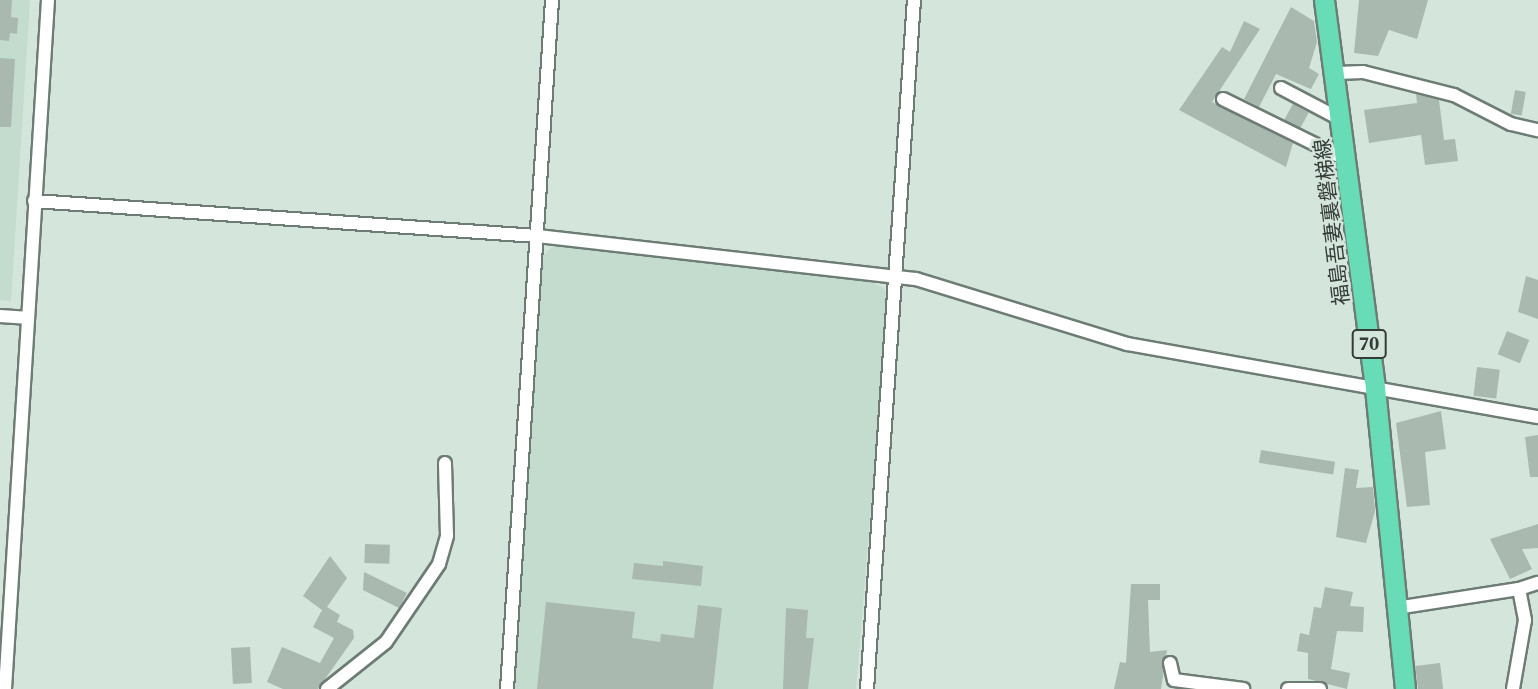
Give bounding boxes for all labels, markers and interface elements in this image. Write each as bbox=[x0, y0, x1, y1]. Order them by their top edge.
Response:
street label: 福島吾妻裏磐梯線 bbox=[1309, 137, 1355, 307]
road number: 70 bbox=[1352, 328, 1386, 360]

